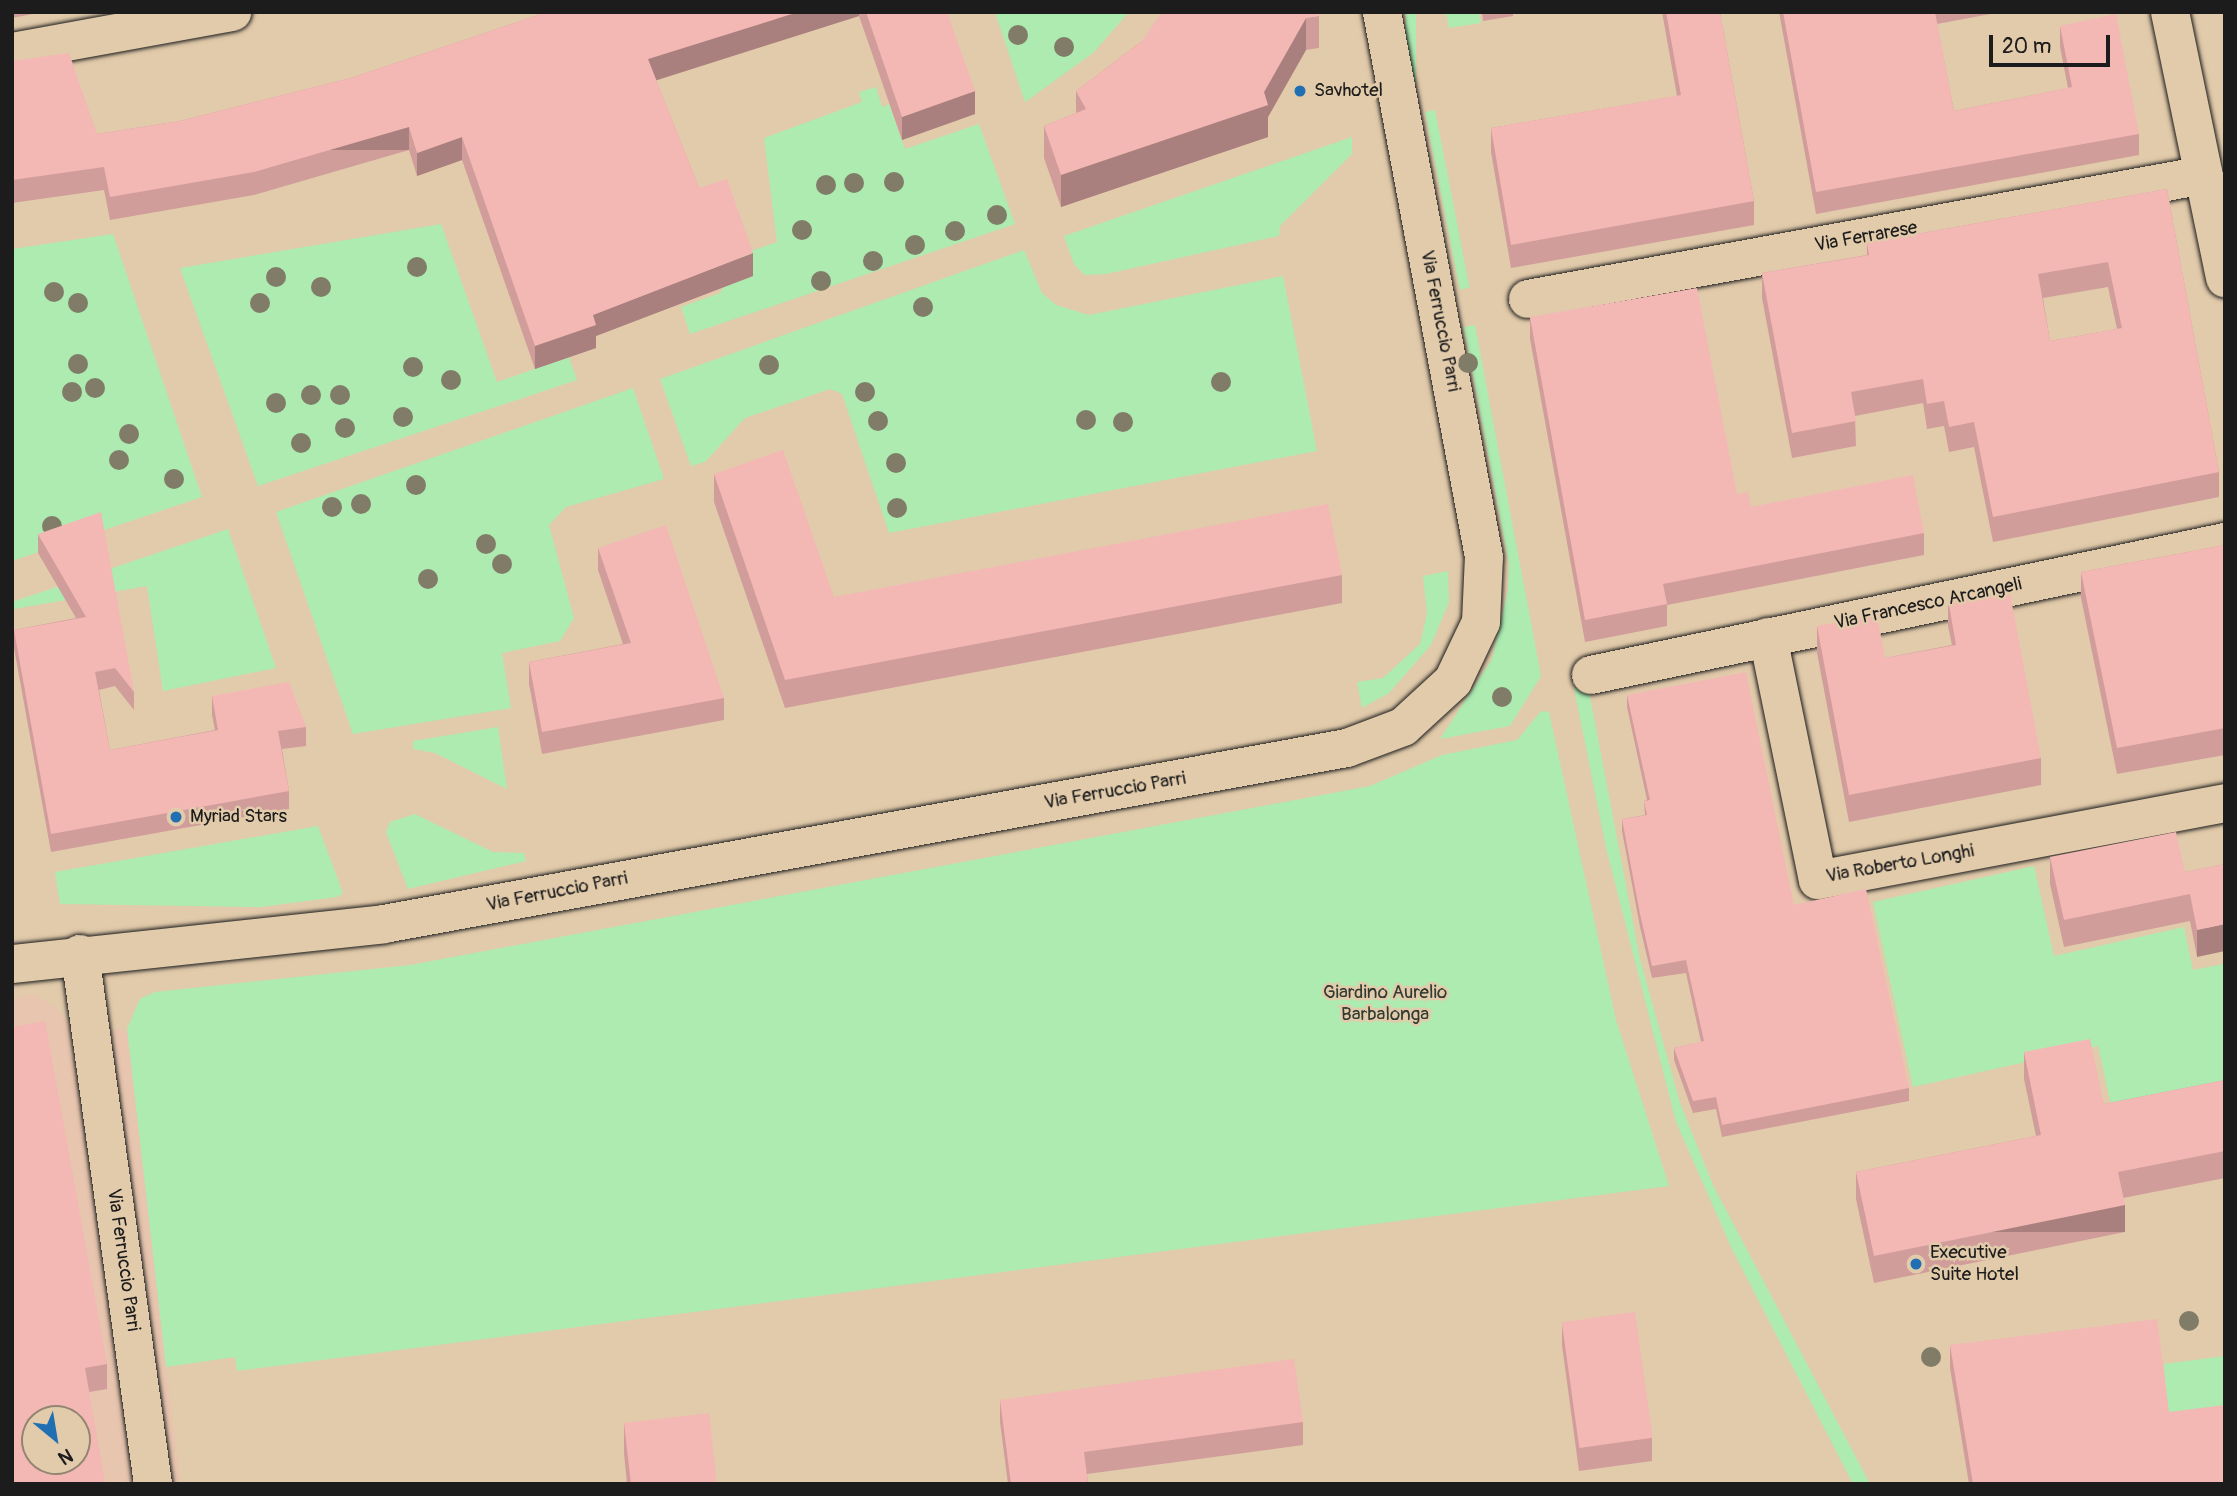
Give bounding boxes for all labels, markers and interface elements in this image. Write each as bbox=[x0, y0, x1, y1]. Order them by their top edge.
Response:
scale bar bbox=[1992, 21, 2113, 65]
text: 20 m bbox=[2002, 33, 2051, 60]
place label: Savhotel bbox=[1314, 80, 1383, 102]
marker: Savhotel bbox=[1292, 83, 1308, 99]
street label: Via Ferrarese bbox=[1813, 217, 1919, 257]
street label: Via Ferruccio Parri bbox=[1415, 248, 1465, 394]
street label: Via Francesco Arcangeli bbox=[1832, 573, 2024, 635]
street label: Via Ferruccio Parri bbox=[1042, 767, 1188, 815]
place label: Myriad Stars bbox=[190, 806, 287, 828]
marker: Myriad Stars bbox=[168, 809, 184, 825]
street label: Via Roberto Longhi bbox=[1824, 840, 1976, 888]
street label: Via Ferruccio Parri bbox=[484, 867, 630, 917]
park label: Giardino Aurelio Barbalonga bbox=[1323, 982, 1447, 1026]
street label: Via Ferruccio Parri bbox=[102, 1187, 144, 1333]
place label: Executive Suite Hotel bbox=[1930, 1242, 2019, 1286]
marker: Executive Suite Hotel bbox=[1908, 1256, 1924, 1272]
north arrow bbox=[21, 1405, 91, 1475]
text: N bbox=[54, 1443, 77, 1470]

